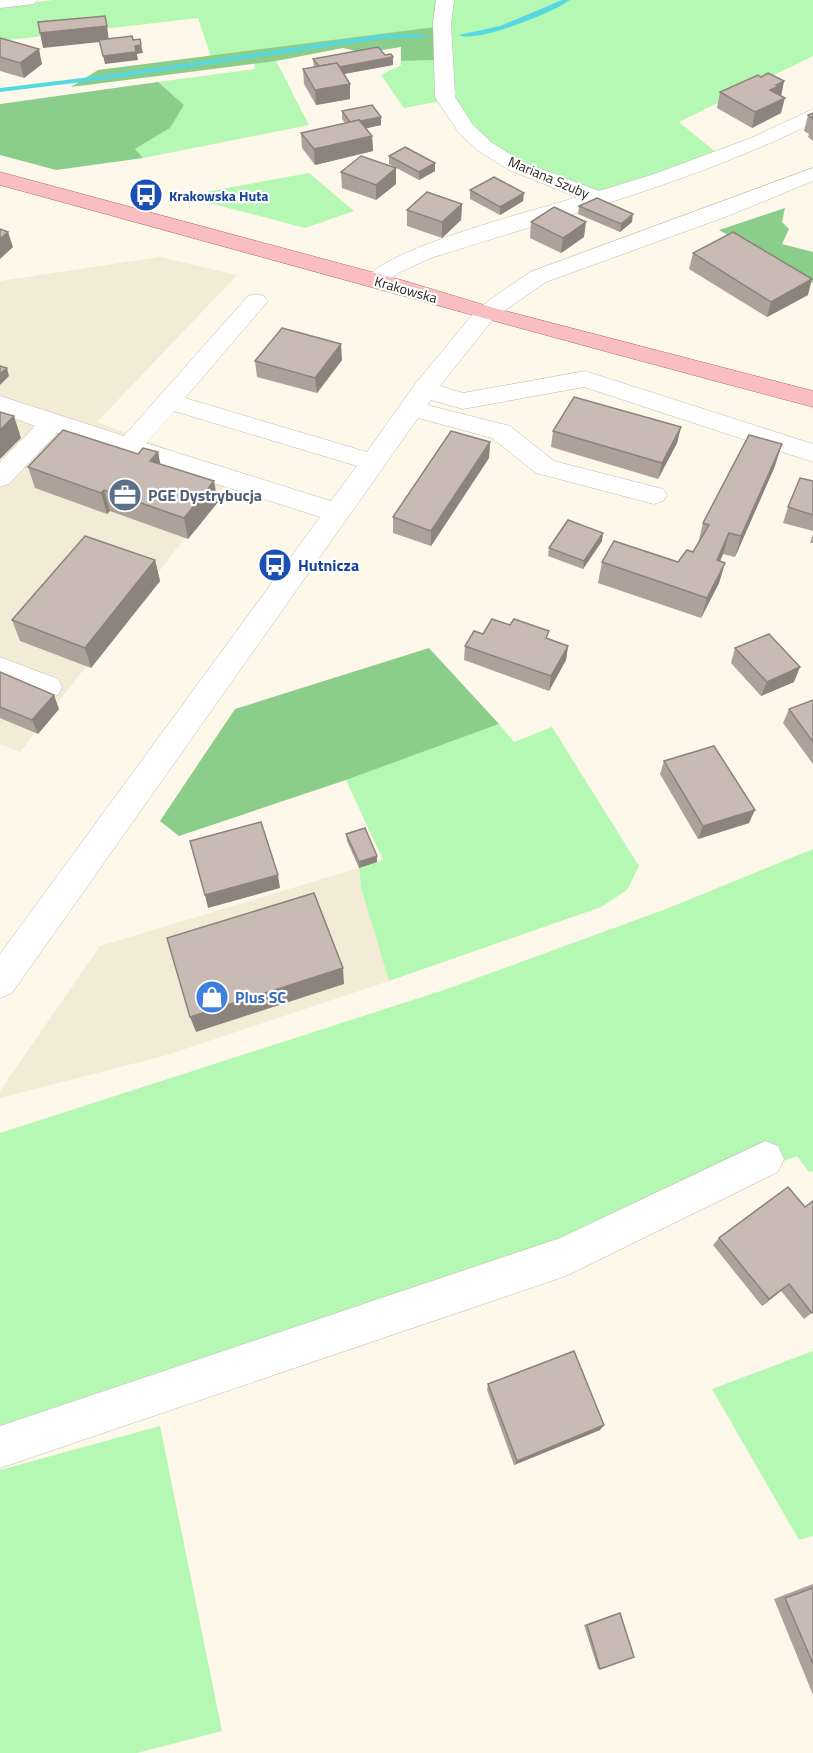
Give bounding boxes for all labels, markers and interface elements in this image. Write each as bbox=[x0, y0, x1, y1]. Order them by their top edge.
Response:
street label: Mariana Szuby bbox=[505, 150, 593, 204]
bus stop icon: Krakowska Huta bbox=[128, 177, 164, 213]
place label: Krakowska Huta bbox=[169, 185, 268, 206]
street label: Krakowska bbox=[372, 270, 440, 308]
office icon: PGE Dystrybucja bbox=[107, 477, 143, 513]
place label: PGE Dystrybucja bbox=[148, 483, 262, 507]
bus stop icon: Hutnicza bbox=[257, 547, 293, 583]
place label: Hutnicza bbox=[298, 553, 359, 577]
shop icon: Plus SC bbox=[194, 979, 230, 1015]
place label: Plus SC bbox=[235, 985, 286, 1009]

